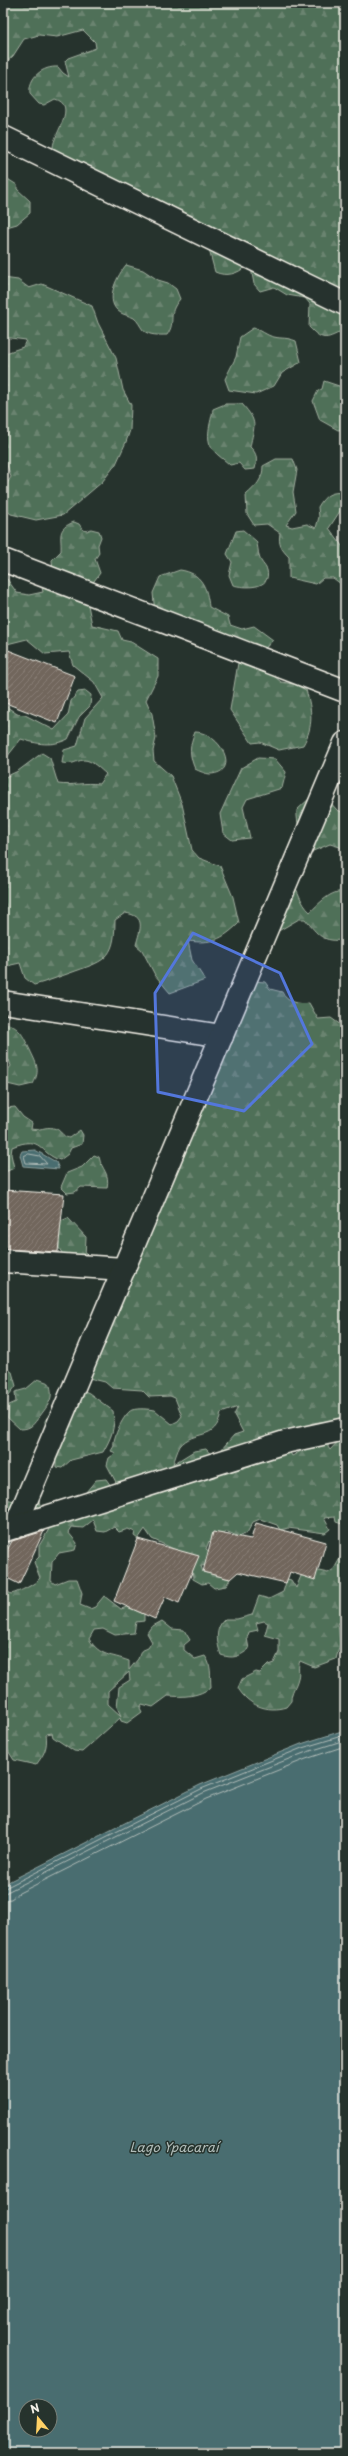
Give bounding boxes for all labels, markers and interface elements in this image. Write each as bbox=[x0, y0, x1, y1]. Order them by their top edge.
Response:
water label: Lago Ypacaraí bbox=[129, 2137, 222, 2156]
north arrow bbox=[18, 2398, 58, 2438]
text: N bbox=[28, 2398, 42, 2417]

